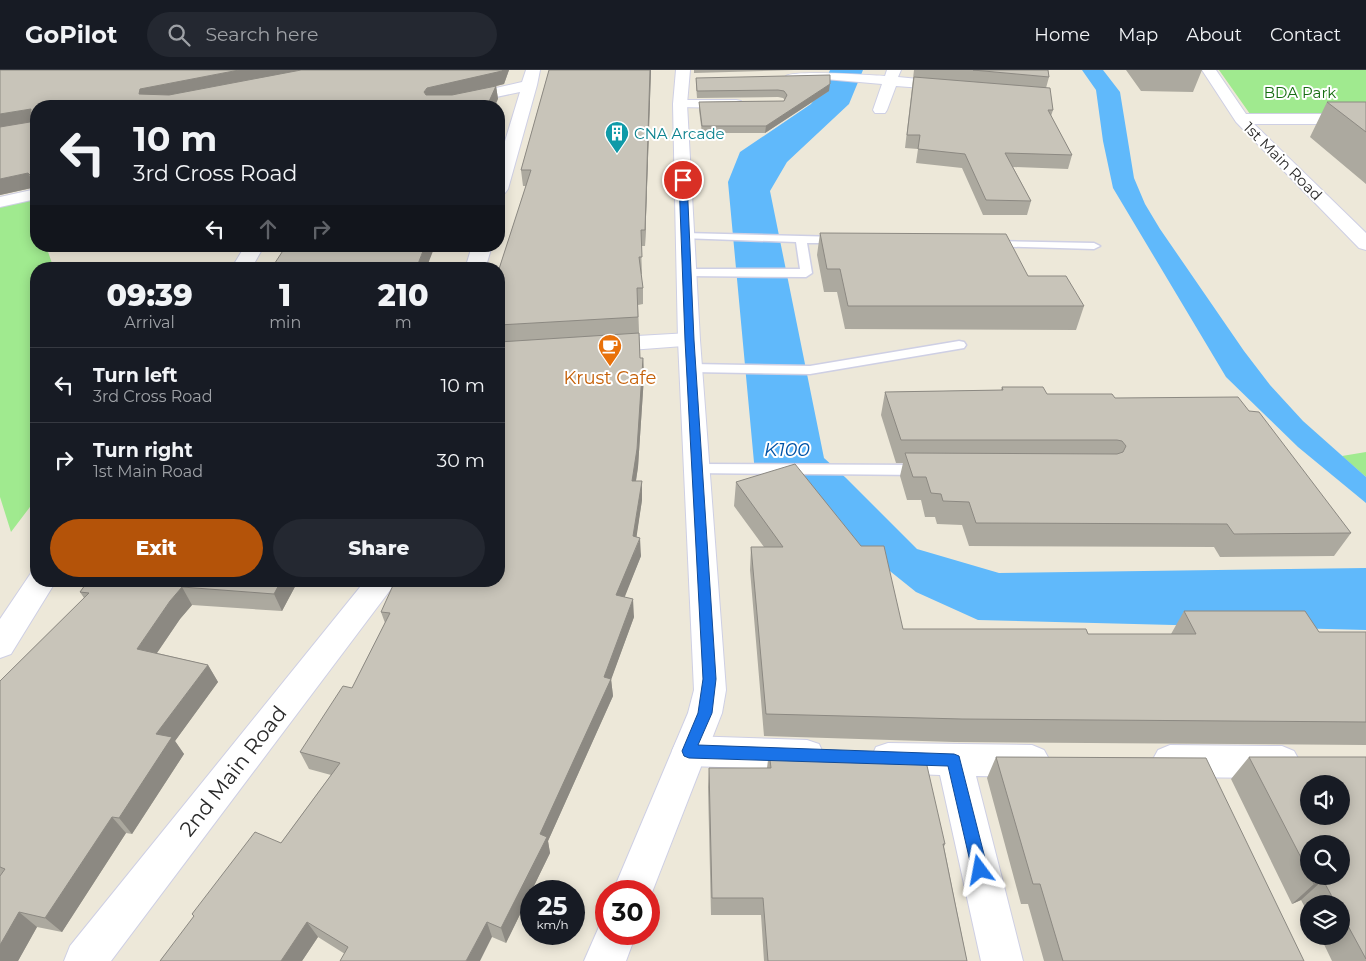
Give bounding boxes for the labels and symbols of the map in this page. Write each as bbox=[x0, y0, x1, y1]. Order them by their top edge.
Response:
park label: BDA Park bbox=[1264, 83, 1336, 102]
street label: 1st Main Road bbox=[1240, 118, 1326, 204]
building icon: CNA Arcade bbox=[604, 120, 630, 154]
place label: CNA Arcade bbox=[634, 124, 725, 143]
pin bbox=[662, 159, 704, 201]
cafe icon: Krust Cafe bbox=[597, 333, 623, 367]
place label: Krust Cafe bbox=[564, 367, 657, 389]
water label: K100 bbox=[764, 438, 810, 461]
street label: 2nd Main Road bbox=[174, 701, 292, 841]
position arrow bbox=[953, 843, 1005, 895]
speed limit sign: 30 bbox=[595, 880, 660, 945]

